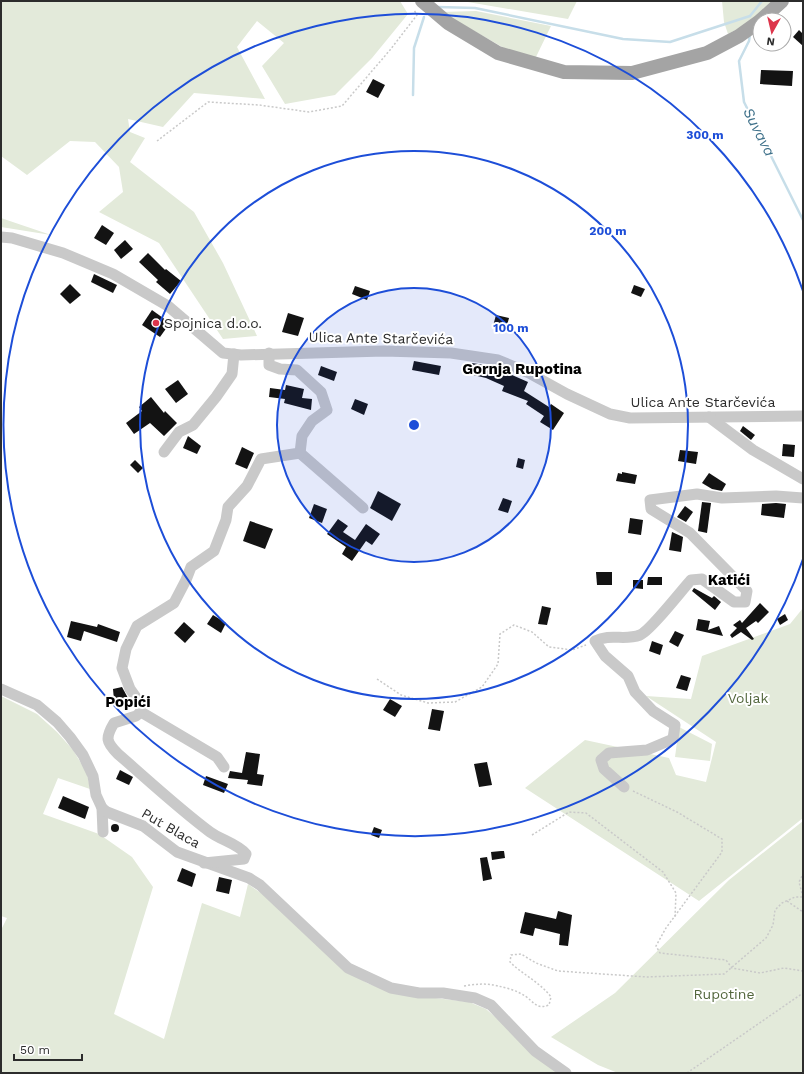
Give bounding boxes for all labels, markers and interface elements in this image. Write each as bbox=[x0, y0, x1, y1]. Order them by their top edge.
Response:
north arrow bbox=[752, 12, 792, 52]
text: N bbox=[766, 34, 776, 48]
water label: Suvava bbox=[739, 105, 779, 159]
text: 300 m bbox=[686, 128, 724, 142]
text: 200 m bbox=[589, 224, 627, 238]
place label: Spojnica d.o.o. bbox=[164, 315, 262, 331]
marker: Spojnica d.o.o. bbox=[151, 318, 161, 328]
text: 100 m bbox=[493, 321, 529, 335]
street label: Ulica Ante Starčevića bbox=[308, 329, 454, 347]
district label: Gornja Rupotina bbox=[462, 360, 582, 378]
street label: Ulica Ante Starčevića bbox=[631, 394, 775, 410]
centre of rings bbox=[407, 418, 421, 432]
district label: Katići bbox=[708, 571, 750, 589]
park label: Voljak bbox=[728, 690, 768, 706]
district label: Popići bbox=[105, 693, 151, 711]
street label: Put Blaca bbox=[139, 805, 203, 851]
park label: Rupotine bbox=[693, 986, 755, 1002]
scale bar bbox=[14, 1036, 82, 1062]
text: 50 m bbox=[20, 1043, 50, 1057]

